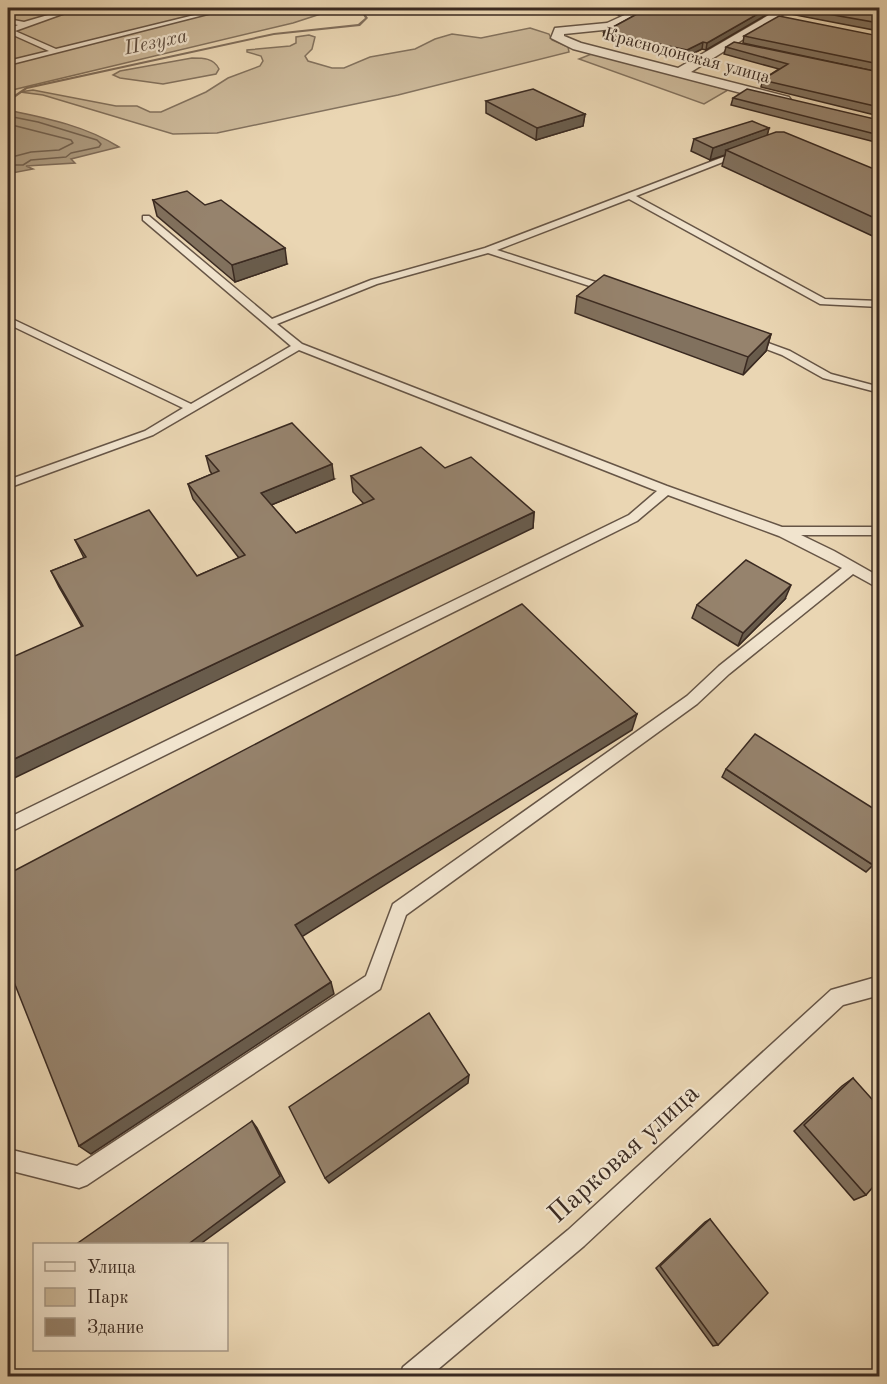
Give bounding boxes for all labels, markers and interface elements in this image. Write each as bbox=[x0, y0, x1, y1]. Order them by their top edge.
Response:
street label: Краснодонская улица bbox=[602, 25, 772, 87]
water label: Пезуха bbox=[121, 26, 190, 60]
street label: Парковая улица bbox=[543, 1080, 705, 1228]
legend bbox=[33, 1243, 228, 1351]
text: Улица bbox=[87, 1259, 136, 1277]
text: Парк bbox=[87, 1289, 128, 1307]
text: Здание bbox=[87, 1319, 144, 1337]

